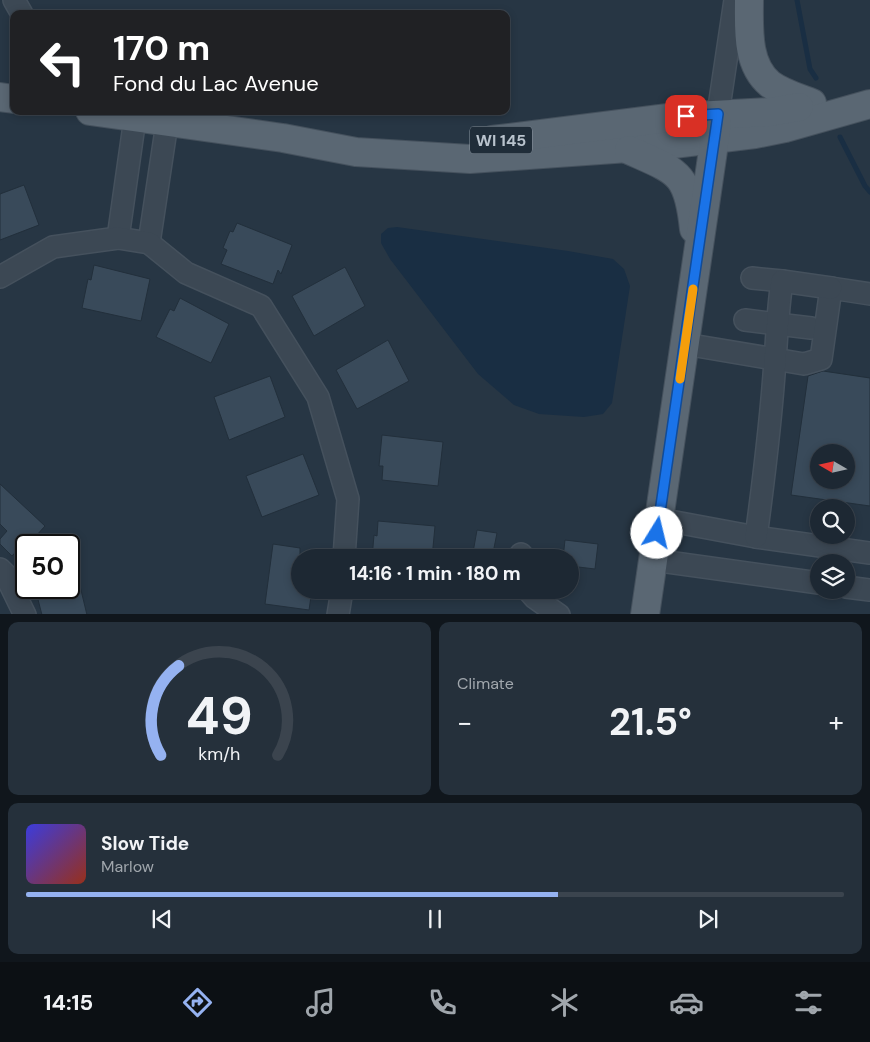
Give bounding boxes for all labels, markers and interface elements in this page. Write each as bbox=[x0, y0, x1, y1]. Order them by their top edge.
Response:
text: 170 m bbox=[113, 25, 210, 71]
icon: left bbox=[30, 30, 95, 95]
text: Fond du Lac Avenue bbox=[113, 69, 319, 98]
pin bbox=[665, 95, 707, 137]
icon: arrive bbox=[672, 102, 700, 130]
road number: WI 145 bbox=[470, 126, 532, 154]
north arrow bbox=[810, 444, 855, 489]
map controls bbox=[810, 444, 855, 599]
button: search bbox=[810, 499, 855, 544]
position arrow bbox=[630, 506, 682, 558]
speed limit sign: 50 bbox=[15, 534, 80, 599]
button: layers bbox=[810, 554, 855, 599]
text: 14:16 · 1 min · 180 m bbox=[349, 561, 521, 586]
text: Climate bbox=[457, 673, 514, 694]
text: 49 bbox=[186, 682, 253, 750]
text: 21.5° bbox=[609, 697, 692, 747]
text: − bbox=[457, 704, 472, 741]
text: + bbox=[829, 704, 844, 741]
text: km/h bbox=[198, 742, 241, 766]
text: Slow Tide bbox=[101, 831, 189, 856]
text: Marlow bbox=[101, 856, 154, 877]
icon: previous bbox=[148, 905, 176, 933]
icon: pause bbox=[421, 905, 449, 933]
icon: next bbox=[694, 905, 722, 933]
icon: directions bbox=[180, 985, 215, 1020]
icon: music bbox=[303, 985, 338, 1020]
icon: phone bbox=[425, 985, 460, 1020]
icon: climate bbox=[547, 985, 582, 1020]
icon: car bbox=[669, 985, 704, 1020]
icon: filters bbox=[791, 985, 826, 1020]
text: 14:15 bbox=[44, 988, 93, 1017]

